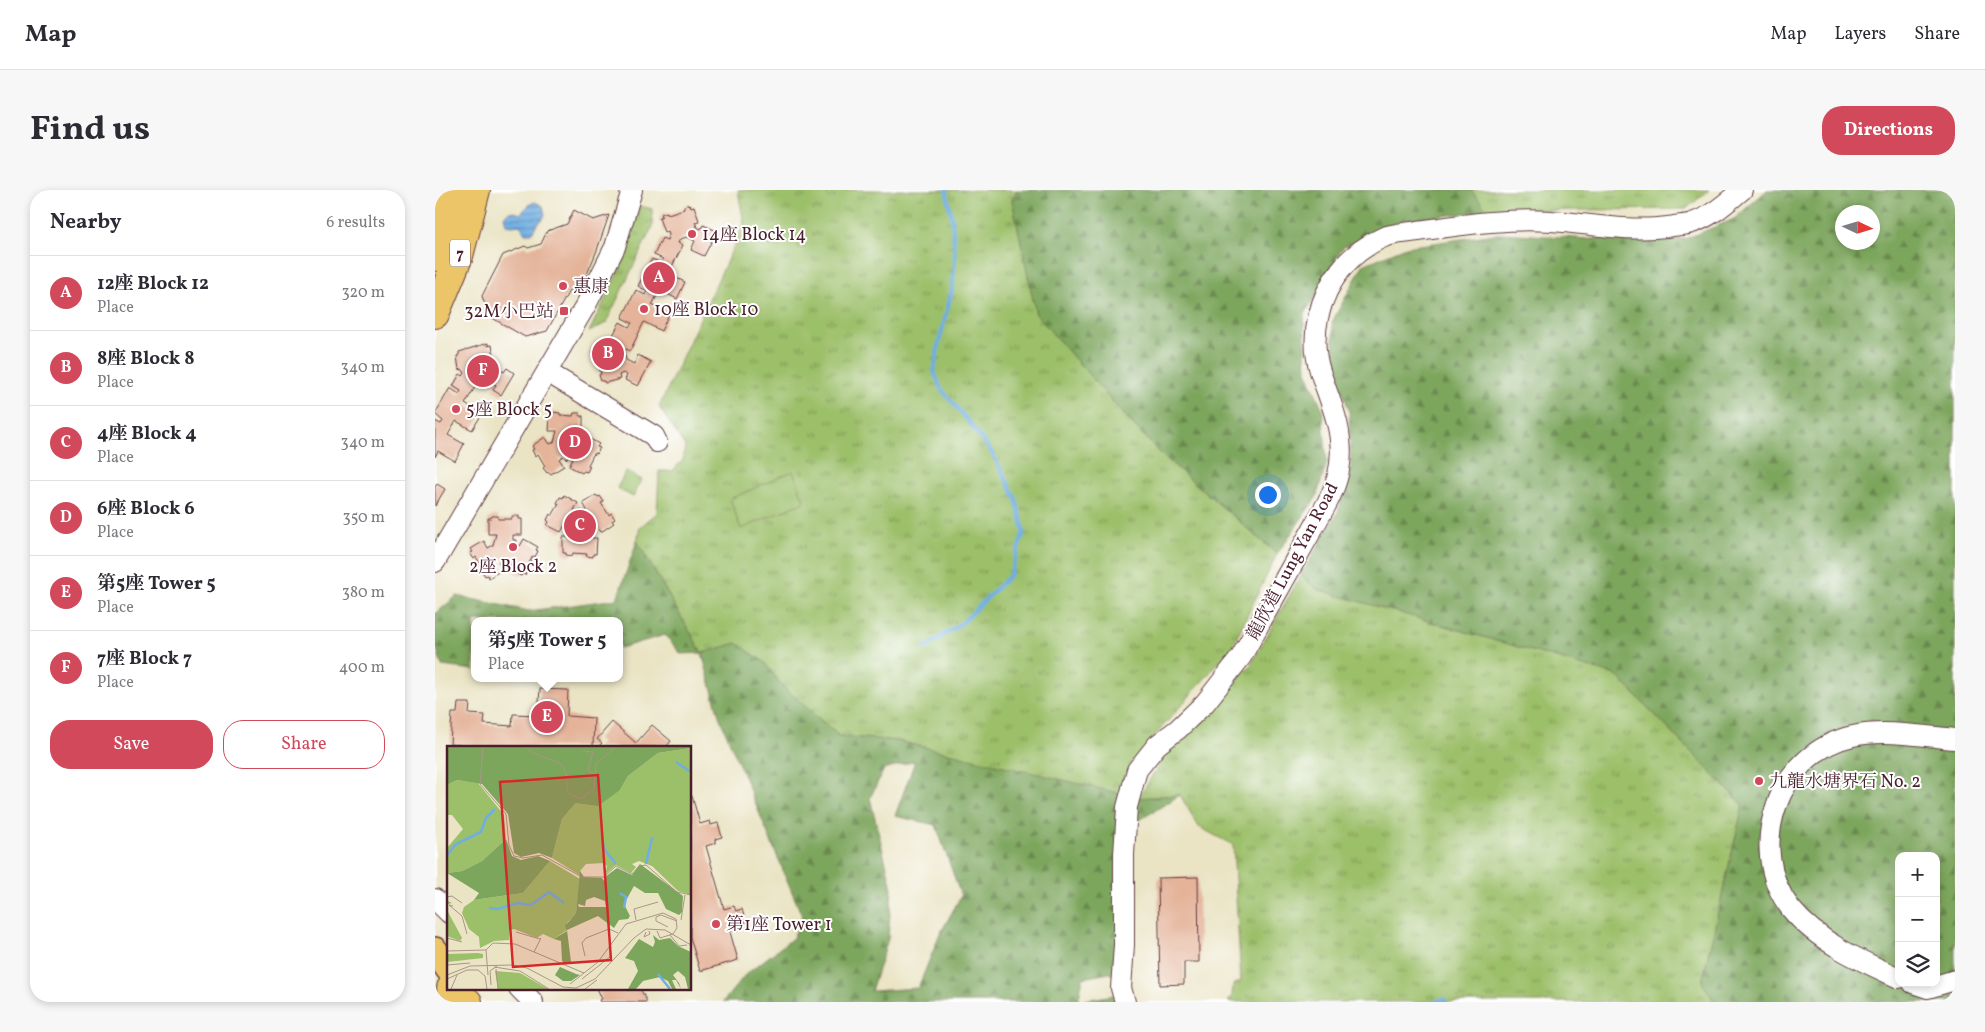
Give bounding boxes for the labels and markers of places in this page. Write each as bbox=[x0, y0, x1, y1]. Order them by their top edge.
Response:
place label: 14座 Block 14 bbox=[702, 223, 806, 248]
marker: 14座 Block 14 bbox=[686, 228, 698, 240]
pin: A bbox=[643, 259, 675, 297]
place label: 惠康 bbox=[573, 275, 609, 300]
marker: 惠康 bbox=[557, 280, 569, 292]
place label: 10座 Block 10 bbox=[654, 298, 759, 323]
place label: 32M小巴站 bbox=[464, 300, 554, 325]
marker: 10座 Block 10 bbox=[638, 303, 650, 315]
marker: 32M小巴站 bbox=[558, 305, 570, 317]
pin: B bbox=[592, 335, 624, 373]
pin: F bbox=[467, 352, 499, 390]
place label: 5座 Block 5 bbox=[466, 398, 552, 423]
marker: 5座 Block 5 bbox=[450, 403, 462, 415]
pin: D bbox=[559, 424, 591, 462]
pin: C bbox=[564, 507, 596, 545]
marker: 2座 Block 2 bbox=[507, 541, 519, 553]
place label: 2座 Block 2 bbox=[469, 555, 557, 580]
pin: E bbox=[531, 698, 563, 736]
place label: 九龍水塘界石 No. 2 bbox=[1769, 770, 1921, 795]
marker: 九龍水塘界石 No. 2 bbox=[1753, 775, 1765, 787]
place label: 第1座 Tower 1 bbox=[726, 913, 832, 938]
marker: 第1座 Tower 1 bbox=[710, 918, 722, 930]

